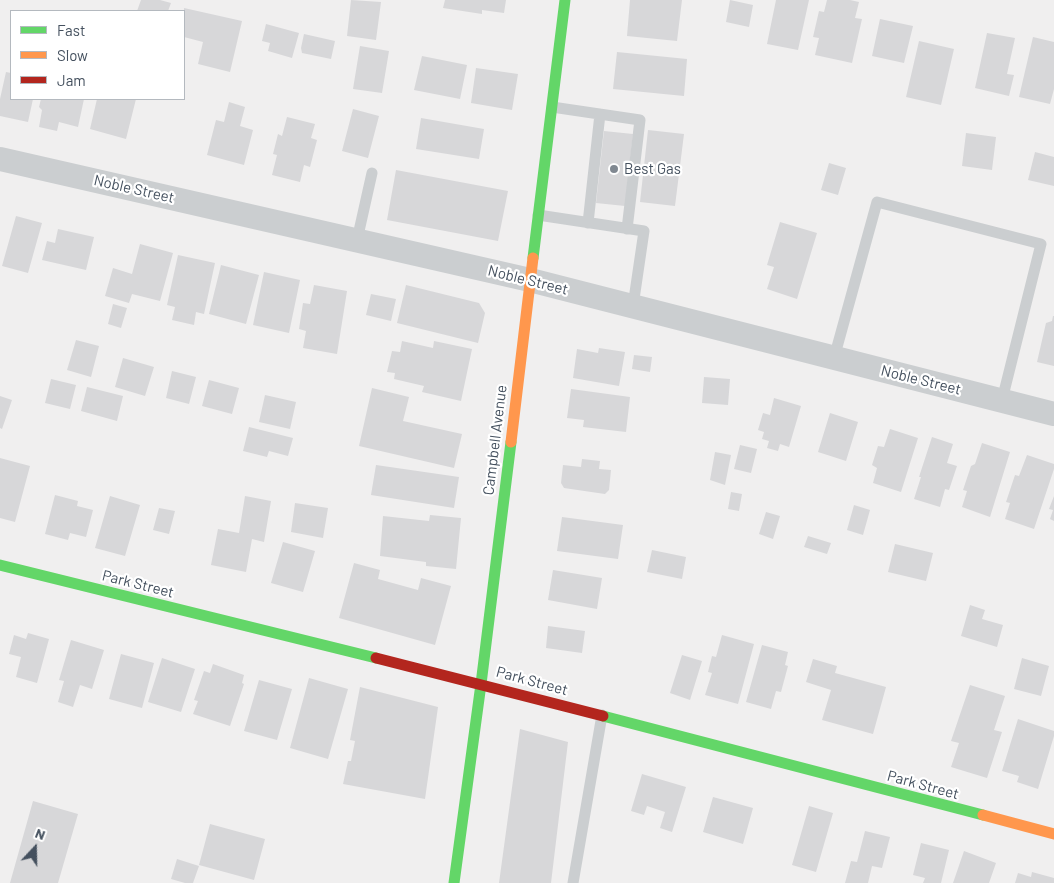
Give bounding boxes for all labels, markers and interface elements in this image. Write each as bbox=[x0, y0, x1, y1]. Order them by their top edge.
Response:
legend bbox=[10, 10, 185, 100]
text: Fast bbox=[57, 21, 85, 39]
text: Slow bbox=[57, 46, 88, 64]
text: Jam bbox=[57, 71, 86, 89]
place label: Best Gas bbox=[624, 160, 681, 178]
marker: Best Gas bbox=[608, 163, 620, 175]
street label: Noble Street bbox=[92, 171, 176, 207]
street label: Noble Street bbox=[486, 261, 570, 299]
street label: Noble Street bbox=[879, 361, 963, 399]
street label: Campbell Avenue bbox=[479, 384, 511, 496]
street label: Park Street bbox=[100, 566, 176, 602]
street label: Park Street bbox=[494, 663, 570, 699]
street label: Park Street bbox=[885, 767, 961, 803]
north arrow bbox=[10, 823, 60, 873]
text: N bbox=[33, 824, 48, 843]

